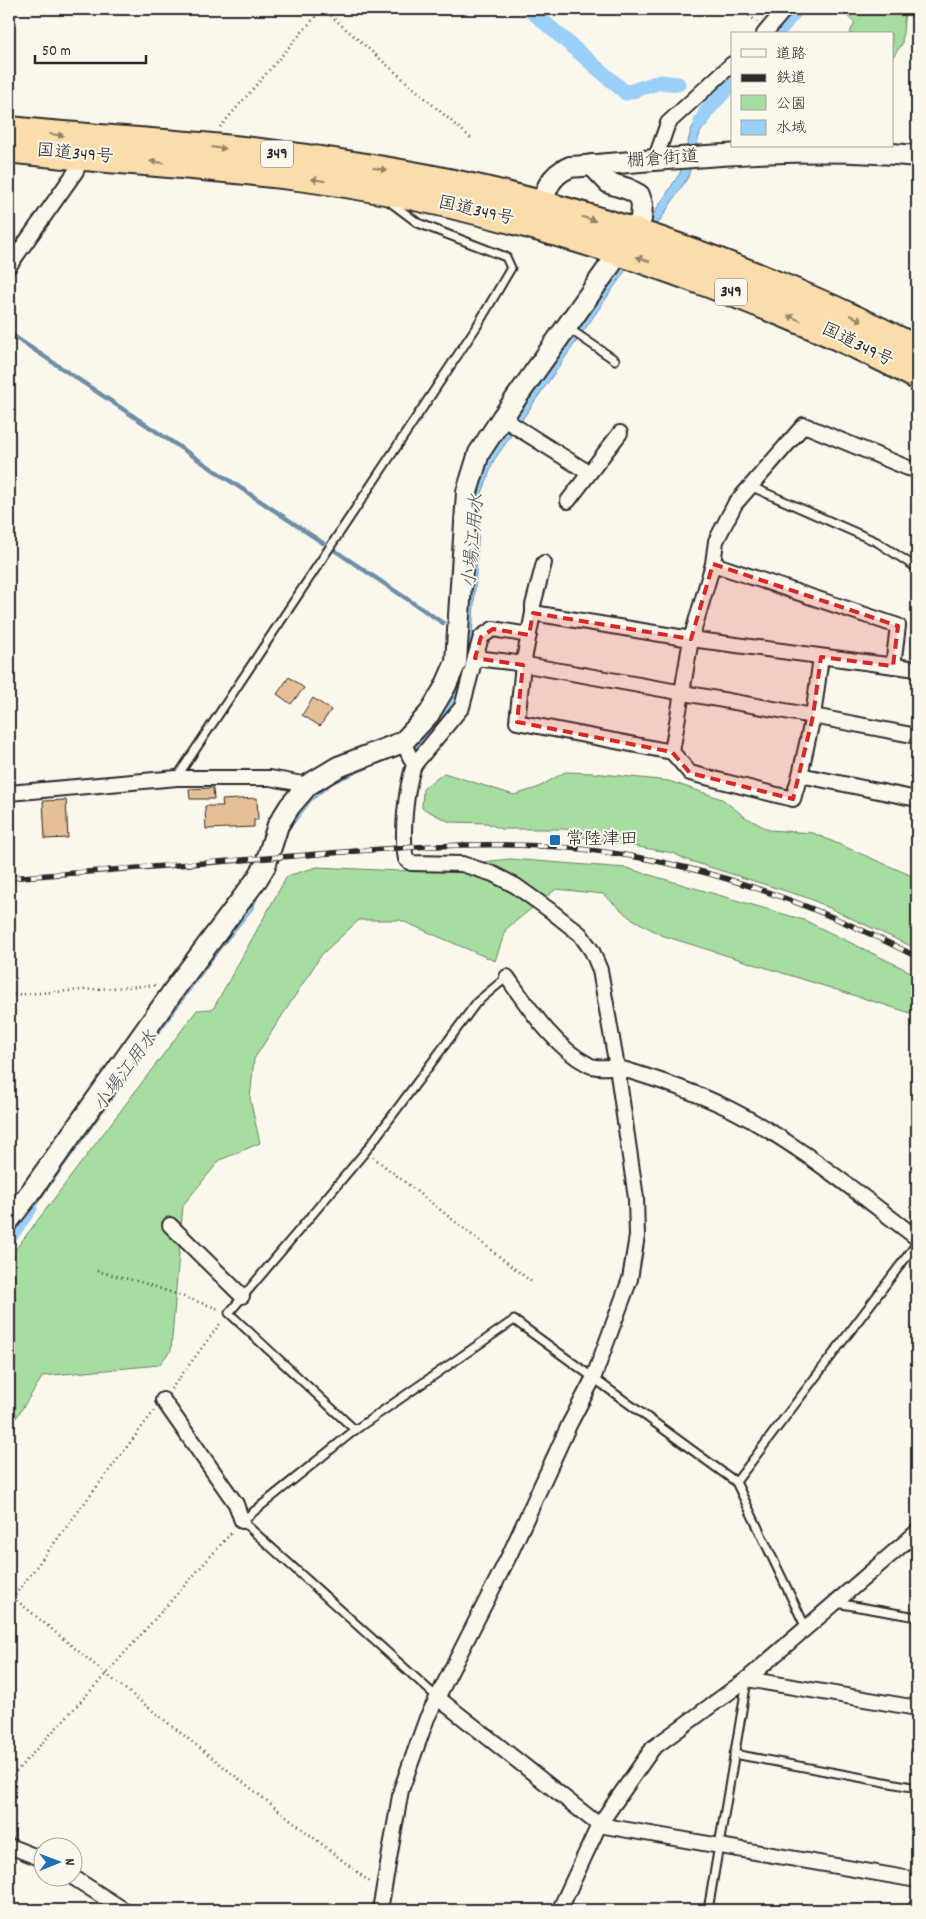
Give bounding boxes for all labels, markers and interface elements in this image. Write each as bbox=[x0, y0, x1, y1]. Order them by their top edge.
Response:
scale bar bbox=[35, 32, 146, 64]
legend bbox=[731, 32, 894, 148]
text: 50 m bbox=[42, 41, 71, 63]
text: 道路 bbox=[776, 44, 806, 66]
text: 鉄道 bbox=[776, 68, 806, 90]
text: 公園 bbox=[776, 94, 806, 116]
text: 水域 bbox=[776, 118, 806, 140]
one-way arrow bbox=[50, 131, 66, 139]
street label: 国道349号 bbox=[35, 139, 115, 171]
road number: 349 bbox=[261, 140, 293, 168]
one-way arrow bbox=[212, 144, 228, 152]
street label: 棚倉街道 bbox=[626, 145, 700, 175]
one-way arrow bbox=[149, 158, 165, 166]
one-way arrow bbox=[373, 166, 389, 174]
one-way arrow bbox=[310, 176, 326, 184]
street label: 国道349号 bbox=[435, 191, 517, 233]
one-way arrow bbox=[581, 215, 596, 223]
one-way arrow bbox=[635, 255, 650, 262]
road number: 349 bbox=[715, 278, 747, 306]
one-way arrow bbox=[787, 313, 801, 321]
one-way arrow bbox=[848, 314, 863, 323]
street label: 国道349号 bbox=[817, 318, 897, 374]
water label: 小場江用水 bbox=[457, 492, 493, 590]
place label: 常陸津田 bbox=[566, 828, 638, 853]
marker: 常陸津田 bbox=[548, 833, 562, 847]
water label: 小場江用水 bbox=[88, 1026, 166, 1118]
north arrow bbox=[32, 1836, 82, 1886]
text: N bbox=[59, 1858, 79, 1866]

